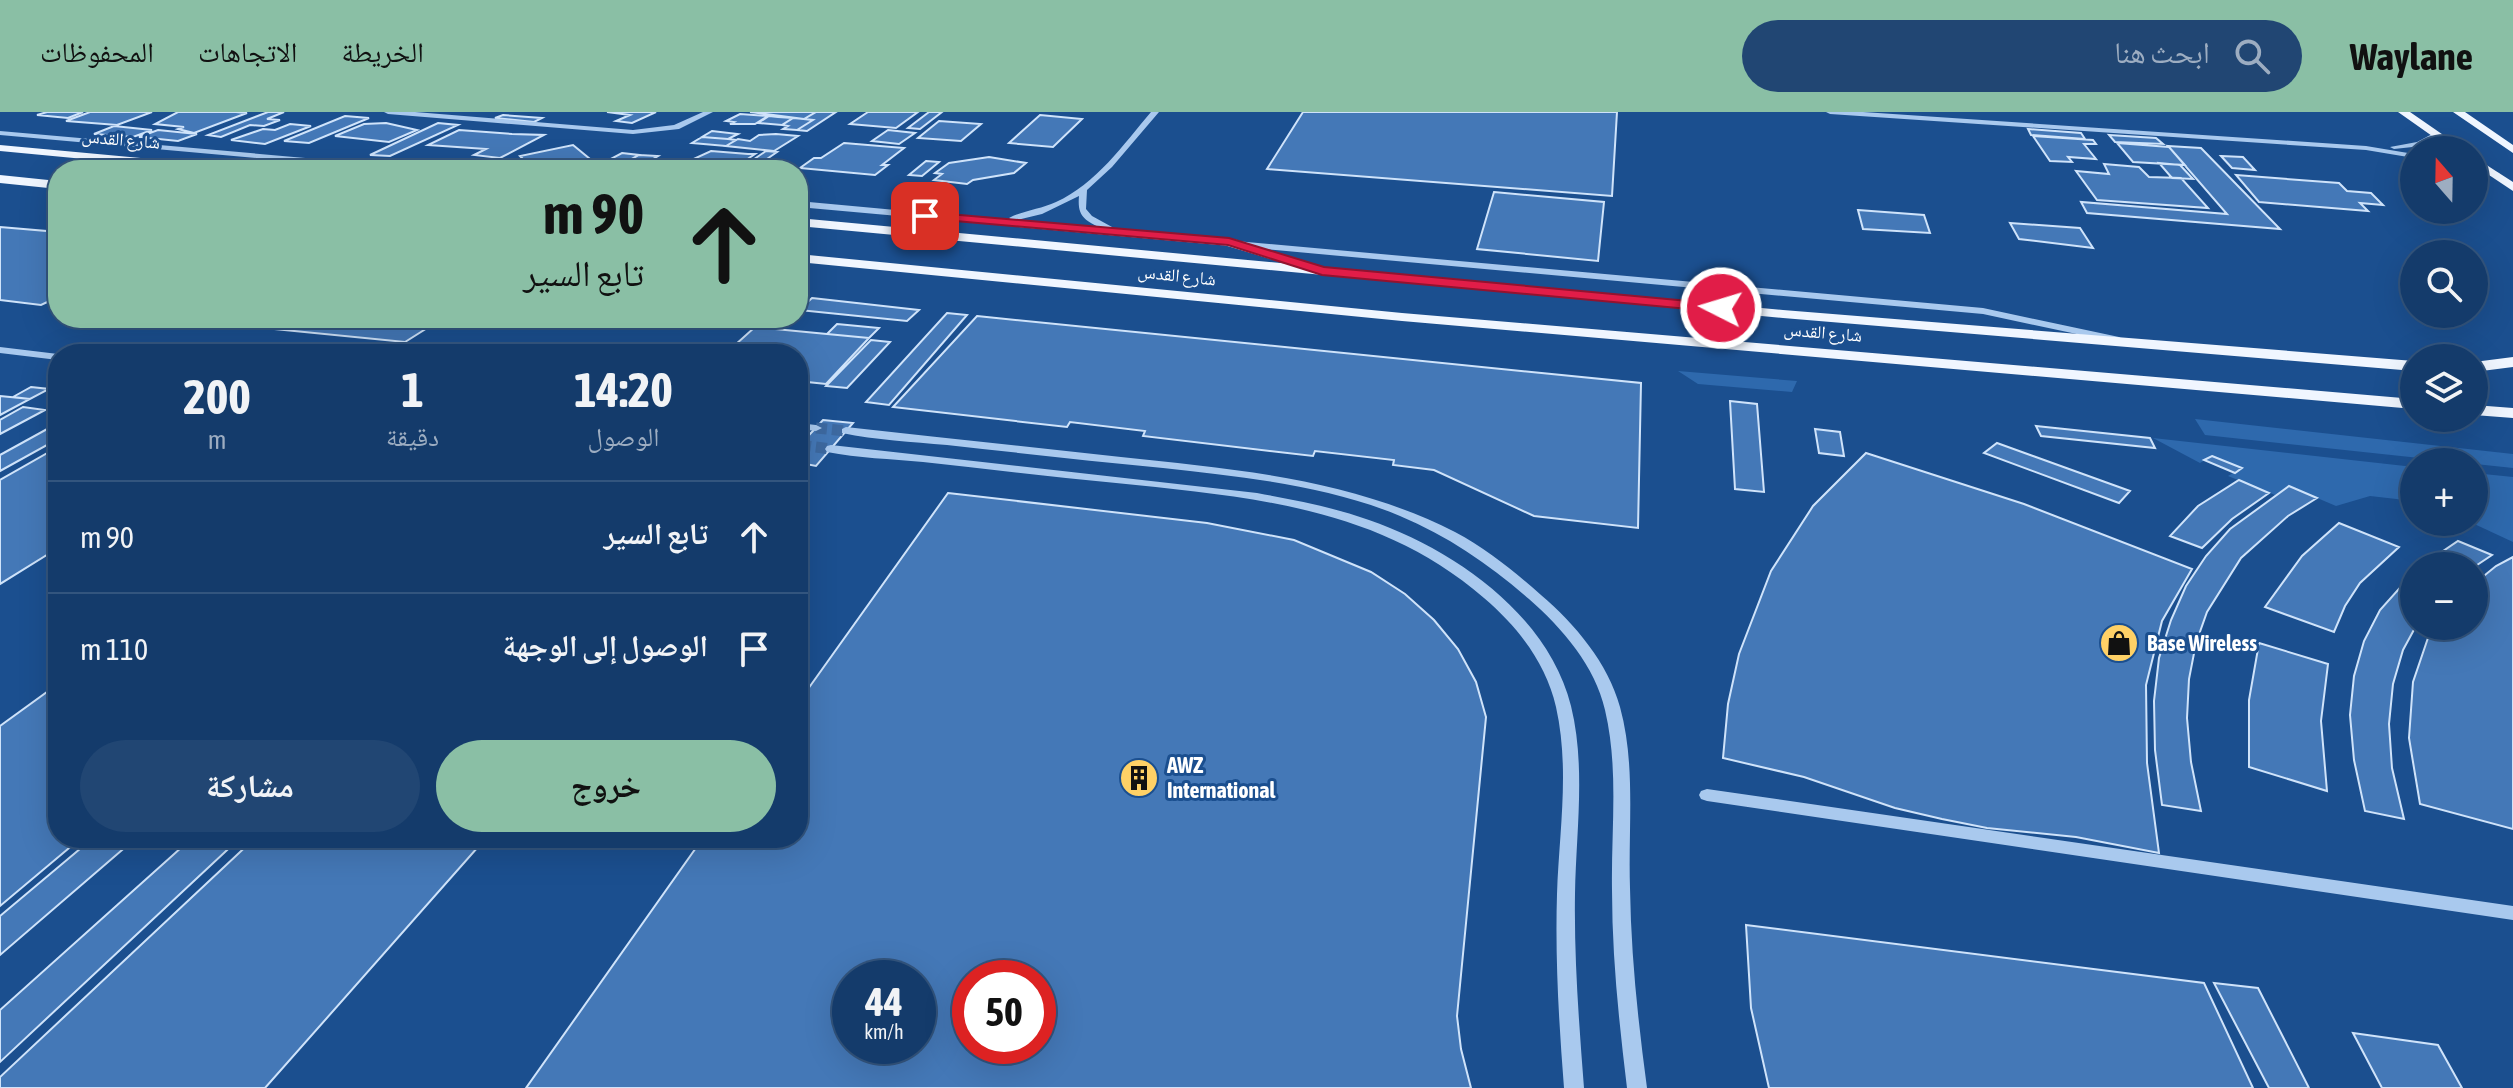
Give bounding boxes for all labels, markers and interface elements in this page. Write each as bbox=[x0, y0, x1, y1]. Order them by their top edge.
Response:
search box bbox=[1742, 20, 2302, 92]
icon: search bbox=[2230, 34, 2274, 78]
text: ابحث هنا bbox=[2114, 35, 2210, 69]
text: Waylane bbox=[2350, 35, 2473, 78]
text: المحفوظات bbox=[40, 36, 154, 68]
text: الاتجاهات bbox=[198, 36, 297, 68]
text: الخريطة bbox=[341, 36, 424, 68]
street label: شارع القدس bbox=[81, 125, 161, 154]
north arrow bbox=[2400, 136, 2488, 224]
map controls bbox=[2400, 136, 2488, 640]
text: 90 m bbox=[543, 182, 644, 246]
pin bbox=[891, 182, 959, 250]
icon: ahead bbox=[672, 192, 776, 296]
icon: arrive bbox=[903, 194, 947, 238]
button: search bbox=[2400, 240, 2488, 328]
text: تابع السير bbox=[523, 252, 644, 294]
street label: شارع القدس bbox=[1137, 260, 1217, 291]
position arrow bbox=[1679, 266, 1763, 350]
street label: شارع القدس bbox=[1783, 318, 1863, 347]
button: layers bbox=[2400, 344, 2488, 432]
text: 1 bbox=[401, 362, 424, 417]
text: 14:20 bbox=[574, 362, 673, 417]
text: 200 bbox=[183, 369, 251, 424]
text: دقيقة bbox=[386, 422, 439, 452]
text: الوصول bbox=[587, 422, 659, 452]
text: m bbox=[208, 425, 226, 455]
button: + bbox=[2400, 448, 2488, 536]
icon: ahead bbox=[732, 515, 776, 559]
text: تابع السير bbox=[604, 516, 708, 550]
text: 90 m bbox=[80, 520, 134, 554]
button: − bbox=[2400, 552, 2488, 640]
shop icon: Base Wireless bbox=[2098, 622, 2140, 664]
icon: arrive bbox=[732, 627, 776, 671]
text: الوصول إلى الوجهة bbox=[503, 628, 708, 662]
place label: Base Wireless bbox=[2147, 630, 2257, 656]
text: 110 m bbox=[80, 632, 148, 666]
button: مشاركة bbox=[80, 740, 420, 832]
button: خروج bbox=[436, 740, 776, 832]
place label: AWZ International bbox=[1166, 752, 1276, 803]
building icon: AWZ International bbox=[1118, 757, 1160, 799]
speed limit sign: 50 bbox=[952, 960, 1056, 1064]
text: 44 bbox=[865, 979, 903, 1024]
text: km/h bbox=[864, 1020, 904, 1043]

